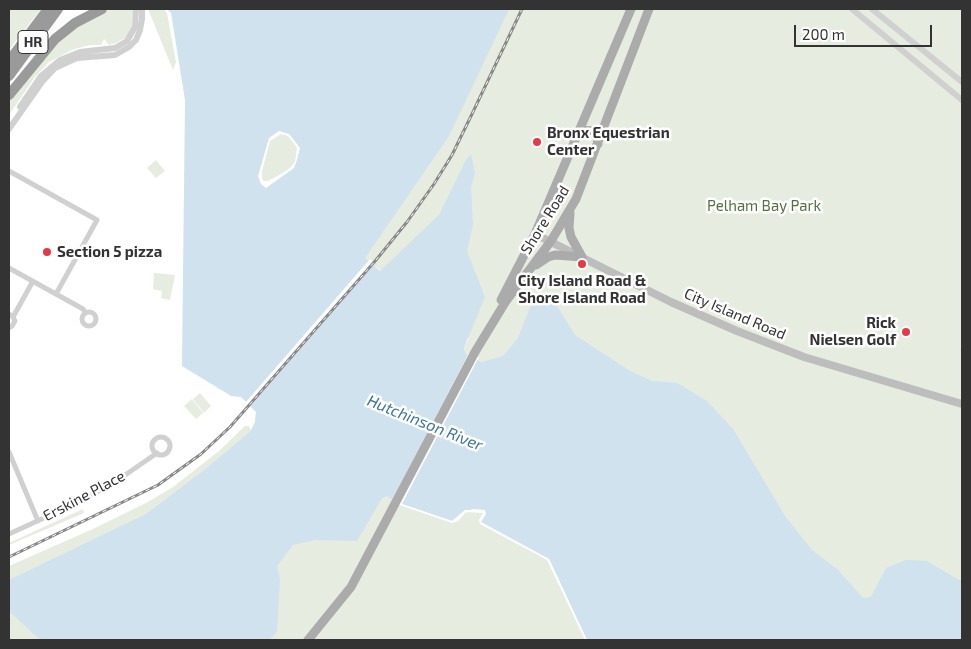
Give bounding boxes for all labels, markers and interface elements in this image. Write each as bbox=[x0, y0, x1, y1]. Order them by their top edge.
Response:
scale bar bbox=[796, 15, 934, 47]
text: 200 m bbox=[802, 25, 845, 43]
road number: HR bbox=[18, 31, 48, 54]
place label: Bronx Equestrian Center bbox=[547, 124, 670, 159]
marker: Bronx Equestrian Center bbox=[531, 136, 543, 148]
street label: Shore Road bbox=[517, 182, 573, 258]
park label: Pelham Bay Park bbox=[707, 197, 821, 215]
place label: Section 5 pizza bbox=[57, 243, 162, 261]
marker: Section 5 pizza bbox=[41, 246, 53, 258]
marker: City Island Road & Shore Island Road bbox=[576, 258, 588, 270]
place label: City Island Road & Shore Island Road bbox=[518, 272, 646, 307]
street label: City Island Road bbox=[681, 284, 789, 344]
place label: Rick Nielsen Golf bbox=[810, 314, 896, 349]
marker: Rick Nielsen Golf bbox=[900, 326, 912, 338]
water label: Hutchinson River bbox=[364, 391, 486, 455]
street label: Erskine Place bbox=[40, 467, 128, 525]

